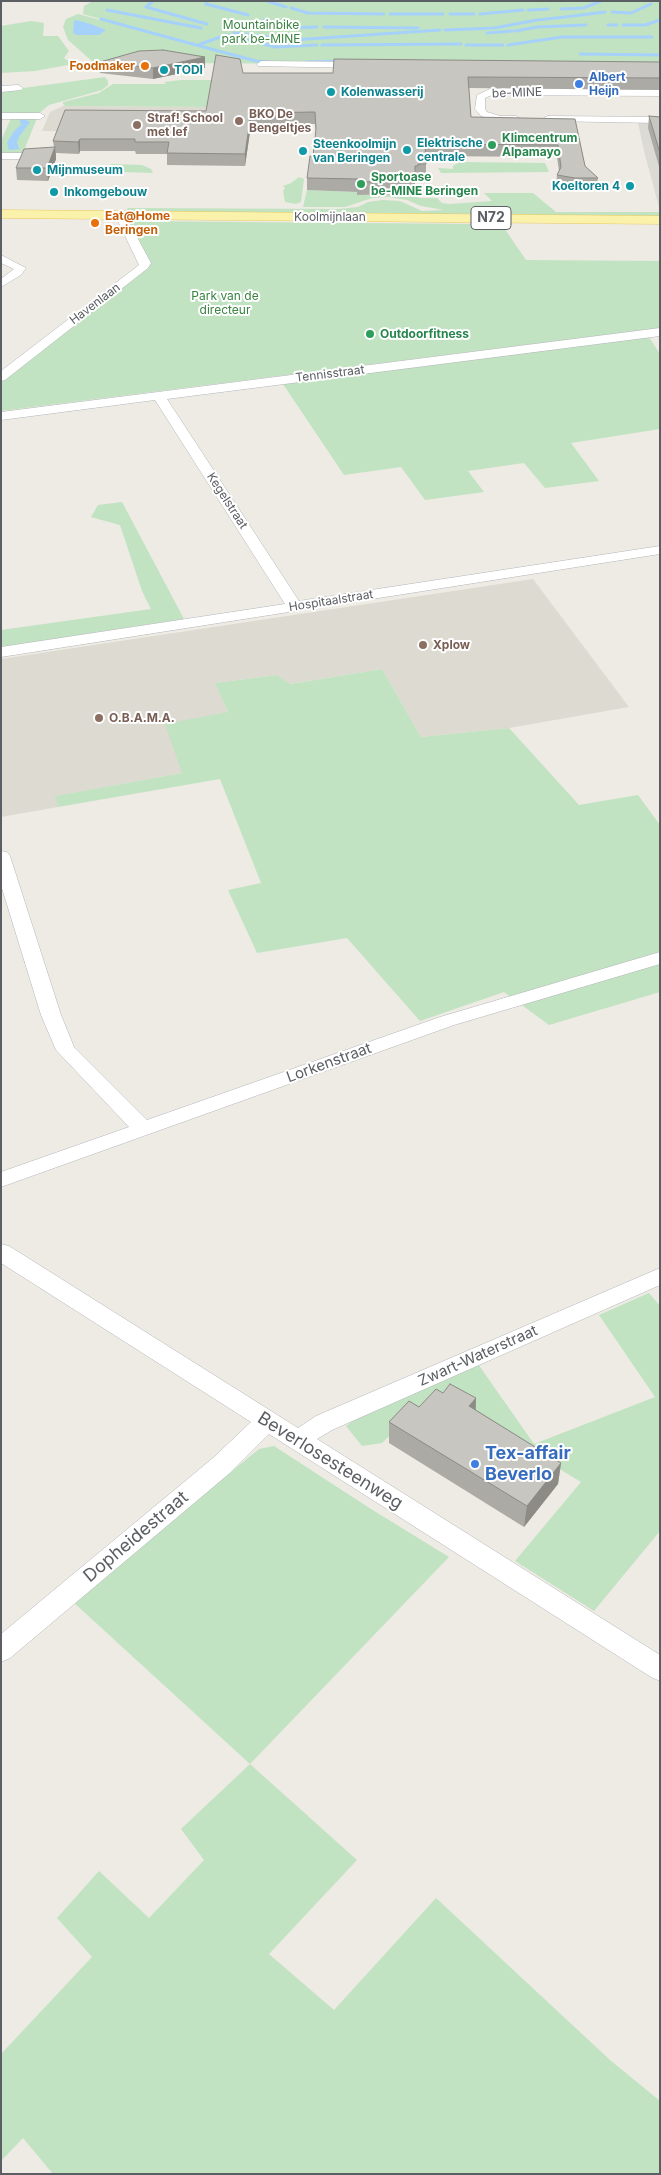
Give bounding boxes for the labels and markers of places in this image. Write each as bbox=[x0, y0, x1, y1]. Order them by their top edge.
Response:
place label: Foodmaker bbox=[69, 59, 135, 73]
marker: Foodmaker bbox=[139, 60, 151, 72]
place label: TODI bbox=[174, 63, 203, 77]
marker: TODI bbox=[158, 64, 170, 76]
place label: Albert Heijn bbox=[589, 70, 625, 98]
marker: Albert Heijn bbox=[573, 78, 585, 90]
place label: Kolenwasserij bbox=[341, 85, 424, 99]
marker: Kolenwasserij bbox=[325, 86, 337, 98]
place label: BKO De Bengeltjes bbox=[249, 107, 311, 135]
place label: Straf! School met lef bbox=[147, 111, 223, 139]
marker: BKO De Bengeltjes bbox=[233, 115, 245, 127]
marker: Straf! School met lef bbox=[131, 119, 143, 131]
place label: Klimcentrum Alpamayo bbox=[502, 131, 577, 159]
place label: Elektrische centrale bbox=[417, 136, 483, 164]
place label: Steenkoolmijn van Beringen bbox=[313, 137, 396, 165]
marker: Klimcentrum Alpamayo bbox=[486, 139, 498, 151]
marker: Elektrische centrale bbox=[401, 144, 413, 156]
marker: Steenkoolmijn van Beringen bbox=[297, 145, 309, 157]
place label: Mijnmuseum bbox=[47, 163, 123, 177]
marker: Mijnmuseum bbox=[31, 164, 43, 176]
place label: Sportoase be-MINE Beringen bbox=[371, 170, 478, 198]
marker: Sportoase be-MINE Beringen bbox=[355, 178, 367, 190]
place label: Koeltoren 4 bbox=[552, 179, 620, 193]
marker: Koeltoren 4 bbox=[624, 180, 636, 192]
place label: Inkomgebouw bbox=[64, 185, 147, 199]
marker: Inkomgebouw bbox=[48, 186, 60, 198]
place label: Eat@Home Beringen bbox=[105, 209, 170, 237]
marker: Eat@Home Beringen bbox=[89, 217, 101, 229]
place label: Outdoorfitness bbox=[380, 327, 469, 341]
marker: Outdoorfitness bbox=[364, 328, 376, 340]
place label: Xplow bbox=[433, 638, 470, 652]
marker: Xplow bbox=[417, 639, 429, 651]
place label: O.B.A.M.A. bbox=[109, 711, 175, 725]
marker: O.B.A.M.A. bbox=[93, 712, 105, 724]
place label: Tex-affair Beverlo bbox=[485, 1443, 571, 1486]
marker: Tex-affair Beverlo bbox=[469, 1458, 481, 1470]

